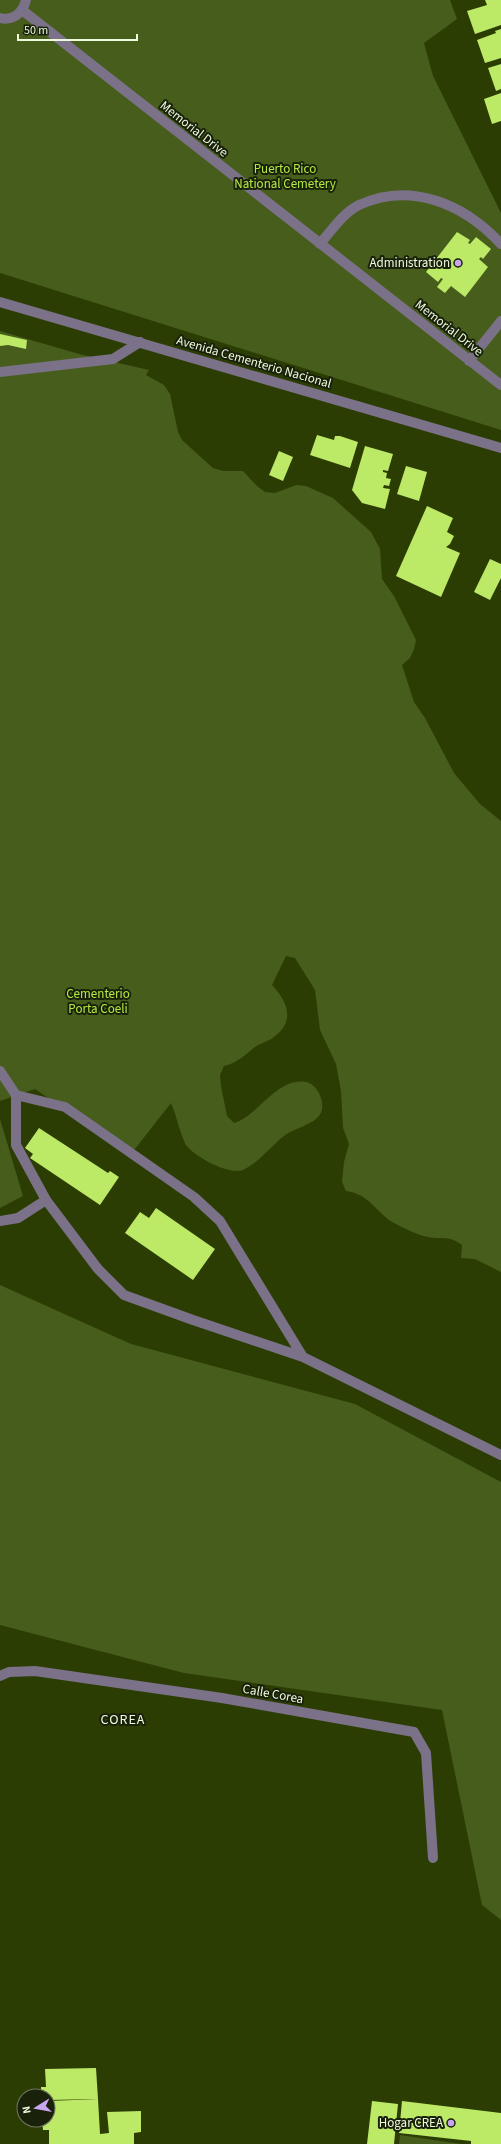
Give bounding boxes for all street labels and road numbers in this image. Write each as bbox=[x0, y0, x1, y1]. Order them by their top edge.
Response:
street label: Memorial Drive bbox=[156, 97, 232, 161]
street label: Memorial Drive bbox=[411, 296, 487, 360]
street label: Avenida Cementerio Nacional bbox=[174, 331, 334, 393]
street label: Calle Corea bbox=[241, 1680, 305, 1708]

